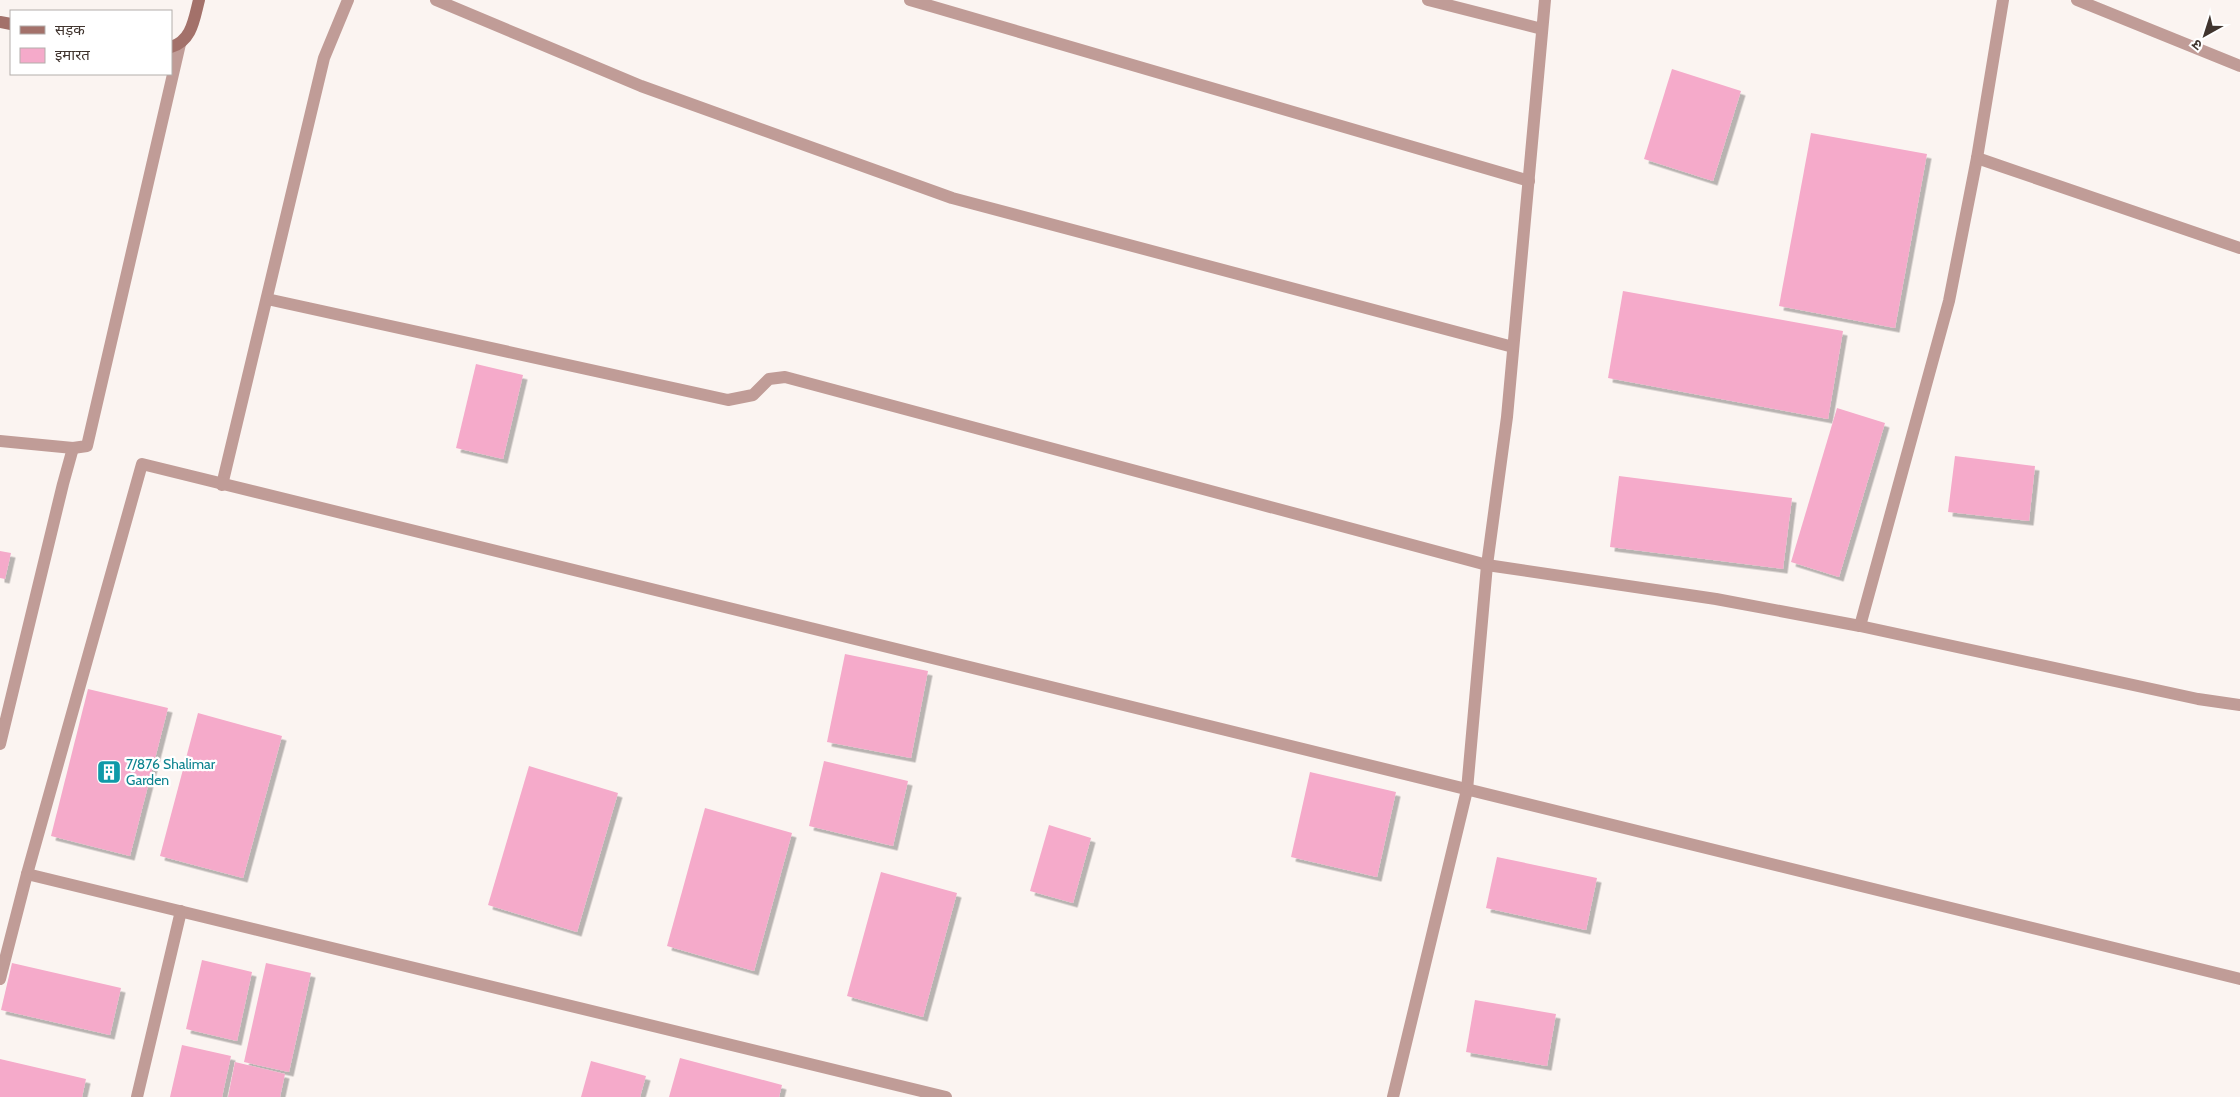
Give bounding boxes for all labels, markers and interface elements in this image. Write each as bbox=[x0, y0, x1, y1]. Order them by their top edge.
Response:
legend bbox=[10, 10, 172, 75]
north arrow bbox=[2180, 10, 2230, 60]
text: सड़क bbox=[55, 21, 85, 39]
text: उ bbox=[2187, 35, 2206, 55]
text: इमारत bbox=[55, 46, 90, 64]
place label: 7/876 Shalimar Garden bbox=[126, 755, 216, 789]
building icon: 7/876 Shalimar Garden bbox=[96, 759, 122, 785]

